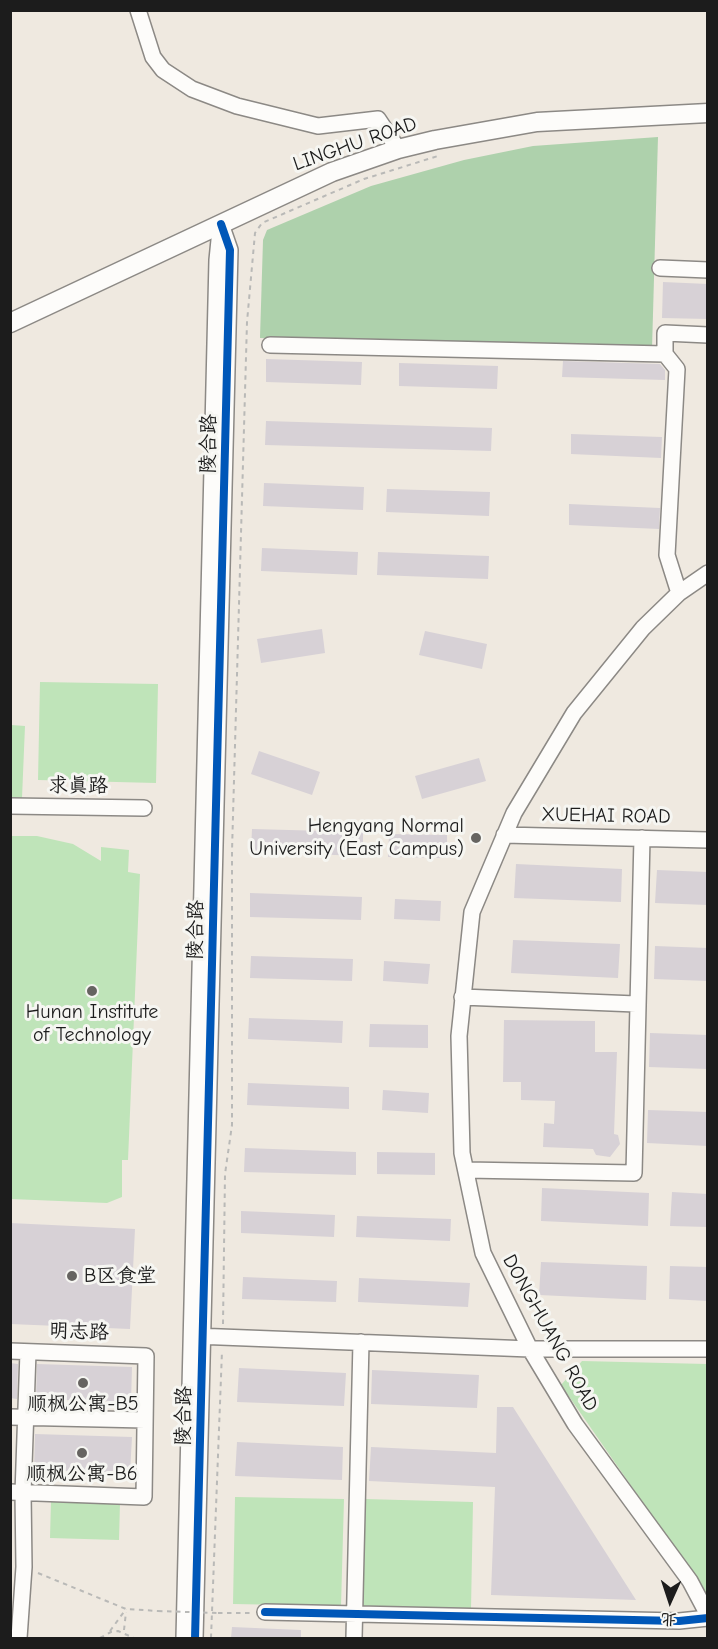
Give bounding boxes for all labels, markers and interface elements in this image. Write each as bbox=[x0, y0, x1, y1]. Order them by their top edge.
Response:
street label: LINGHU ROAD bbox=[290, 112, 420, 176]
street label: 陵合路 bbox=[196, 414, 222, 474]
street label: 求真路 bbox=[48, 773, 108, 799]
street label: XUEHAI ROAD bbox=[541, 803, 671, 829]
place label: Hengyang Normal University (East Campus) bbox=[249, 814, 464, 861]
marker: Hengyang Normal University (East Campus) bbox=[469, 831, 483, 845]
street label: 陵合路 bbox=[183, 900, 209, 960]
marker: Hunan Institute of Technology bbox=[85, 984, 99, 998]
place label: Hunan Institute of Technology bbox=[26, 1000, 158, 1047]
street label: DONGHUANG ROAD bbox=[497, 1250, 603, 1416]
place label: B区食堂 bbox=[84, 1264, 156, 1288]
marker: B区食堂 bbox=[65, 1269, 79, 1283]
street label: 明志路 bbox=[49, 1319, 109, 1345]
marker: 顺枫公寓-B5 bbox=[76, 1376, 90, 1390]
street label: 陵合路 bbox=[171, 1386, 197, 1446]
place label: 顺枫公寓-B5 bbox=[27, 1392, 139, 1416]
marker: 顺枫公寓-B6 bbox=[75, 1446, 89, 1460]
place label: 顺枫公寓-B6 bbox=[26, 1462, 138, 1486]
north arrow bbox=[640, 1571, 700, 1631]
text: 北 bbox=[661, 1610, 678, 1628]

